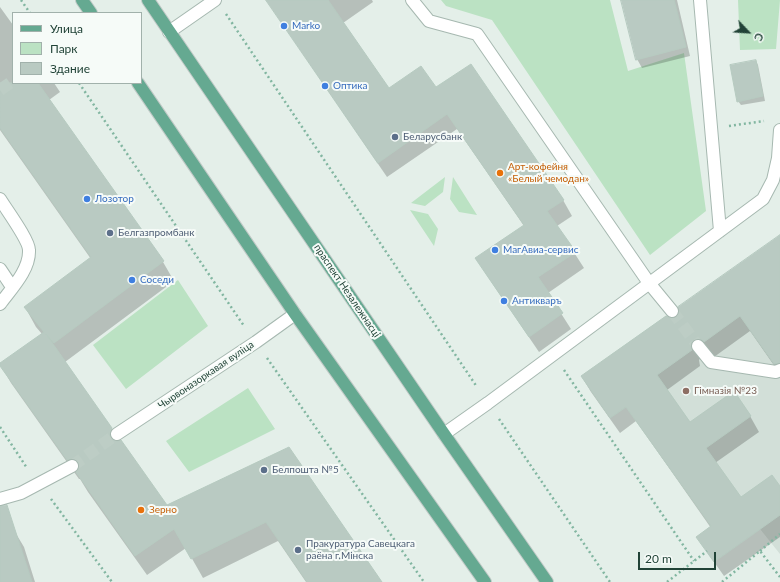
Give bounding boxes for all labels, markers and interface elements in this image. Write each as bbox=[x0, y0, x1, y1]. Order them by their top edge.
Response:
legend bbox=[12, 12, 142, 84]
north arrow bbox=[728, 12, 768, 52]
place label: Marko bbox=[292, 20, 320, 32]
text: Улица bbox=[50, 21, 83, 36]
marker: Marko bbox=[279, 21, 289, 31]
text: С bbox=[752, 31, 767, 43]
text: Парк bbox=[50, 41, 78, 56]
text: Здание bbox=[50, 61, 90, 76]
place label: Оптика bbox=[333, 80, 367, 92]
marker: Оптика bbox=[320, 81, 330, 91]
place label: Беларусбанк bbox=[403, 131, 462, 143]
marker: Беларусбанк bbox=[390, 132, 400, 142]
place label: Арт-кофейня «Белый чемодан» bbox=[508, 161, 589, 184]
marker: Арт-кофейня «Белый чемодан» bbox=[495, 168, 505, 178]
place label: Лозотор bbox=[95, 193, 134, 205]
marker: Лозотор bbox=[82, 194, 92, 204]
place label: Белгазпромбанк bbox=[118, 227, 194, 239]
marker: Белгазпромбанк bbox=[105, 228, 115, 238]
street label: праспект Незалежнасці bbox=[311, 242, 383, 340]
place label: МагАвиа-сервис bbox=[503, 244, 578, 256]
marker: МагАвиа-сервис bbox=[490, 245, 500, 255]
place label: Соседи bbox=[140, 274, 174, 286]
marker: Соседи bbox=[127, 275, 137, 285]
place label: Антикваръ bbox=[512, 295, 562, 307]
marker: Антикваръ bbox=[499, 296, 509, 306]
street label: Чырвоназоркавая вуліца bbox=[156, 339, 256, 411]
place label: Гімназія №23 bbox=[694, 385, 757, 397]
marker: Гімназія №23 bbox=[681, 386, 691, 396]
place label: Белпошта №5 bbox=[272, 464, 339, 476]
marker: Белпошта №5 bbox=[259, 465, 269, 475]
place label: Зерно bbox=[149, 504, 177, 516]
marker: Зерно bbox=[136, 505, 146, 515]
place label: Пракуратура Савецкага раёна г.Мінска bbox=[306, 538, 415, 562]
scale bar bbox=[640, 544, 718, 570]
marker: Пракуратура Савецкага раёна г.Мінска bbox=[293, 545, 303, 555]
text: 20 m bbox=[645, 551, 672, 566]

